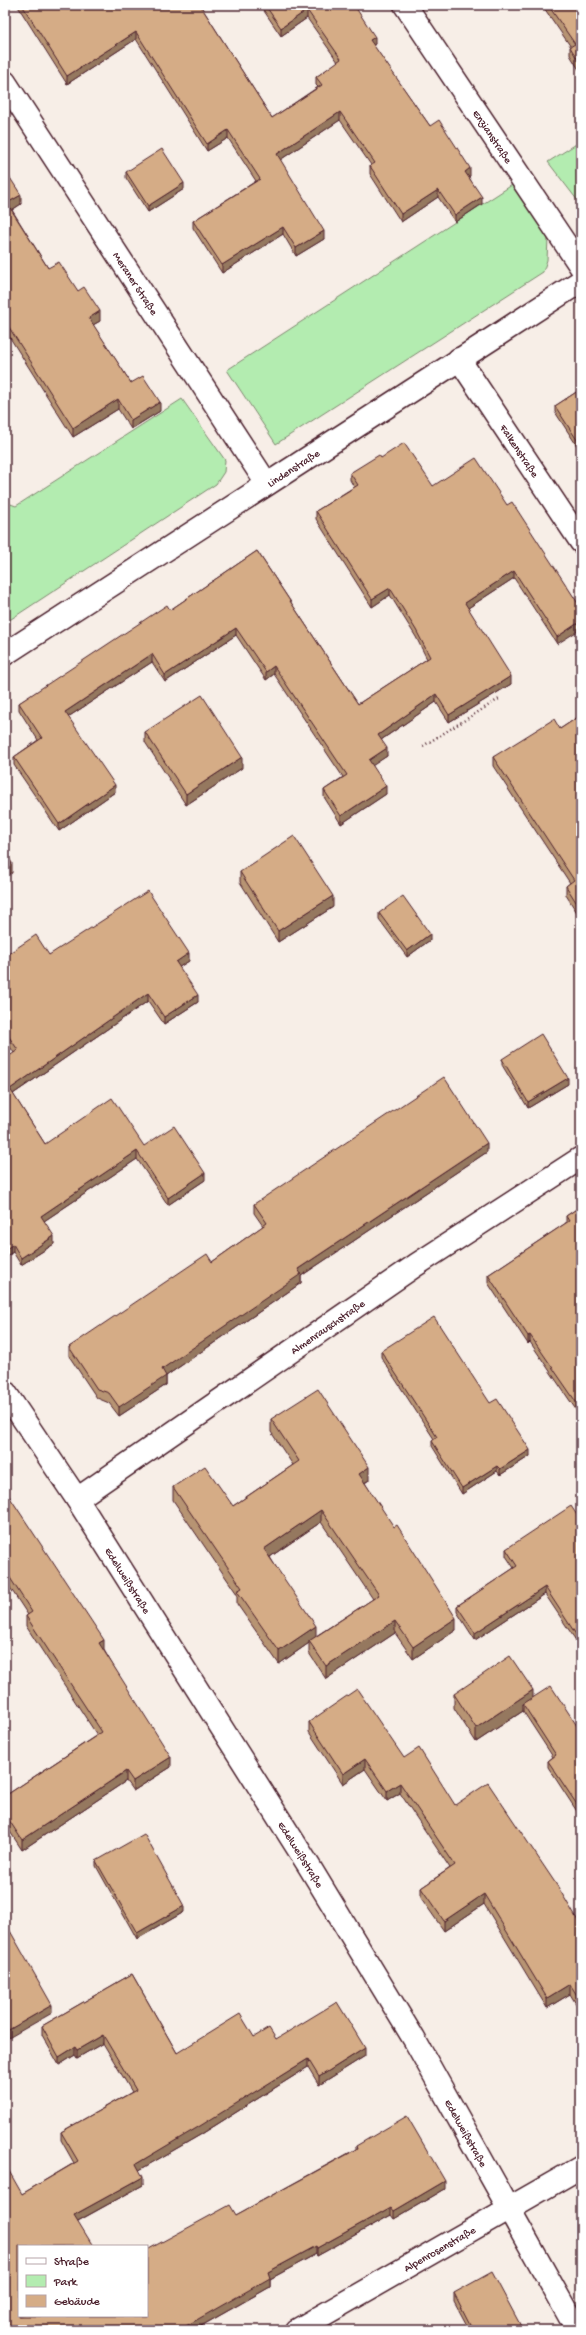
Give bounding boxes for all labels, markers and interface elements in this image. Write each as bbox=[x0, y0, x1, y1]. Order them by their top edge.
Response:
street label: Enzianstraße bbox=[469, 108, 514, 166]
street label: Meraner Straße bbox=[109, 250, 159, 318]
street label: Falkenstraße bbox=[496, 422, 540, 481]
street label: Lindenstraße bbox=[266, 448, 323, 491]
street label: Almenrauschstraße bbox=[289, 1298, 368, 1358]
street label: Edelweißstraße bbox=[101, 1546, 152, 1617]
street label: Edelweißstraße bbox=[274, 1820, 325, 1891]
street label: Edelweißstraße bbox=[441, 2098, 489, 2170]
street label: Alpenrosenstraße bbox=[402, 2225, 479, 2275]
legend bbox=[18, 2245, 148, 2317]
text: Straße bbox=[54, 2256, 90, 2270]
text: Park bbox=[53, 2276, 79, 2290]
text: Gebäude bbox=[54, 2296, 100, 2310]

